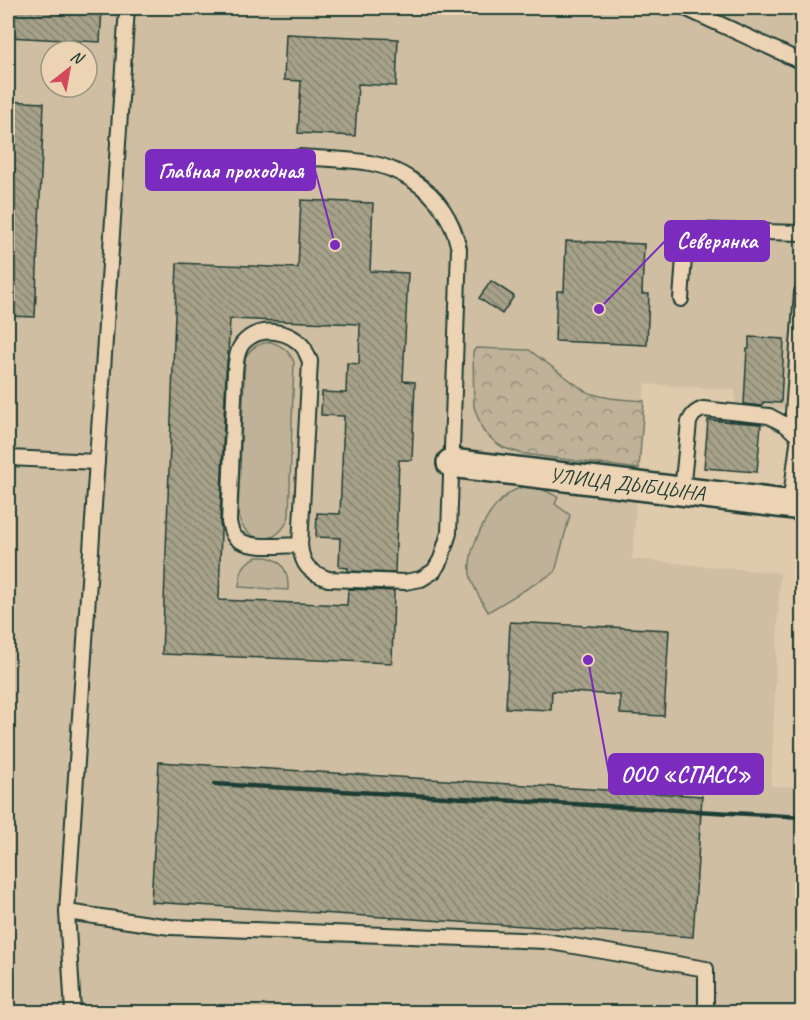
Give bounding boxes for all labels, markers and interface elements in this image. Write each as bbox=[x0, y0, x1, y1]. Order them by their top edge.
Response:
north arrow bbox=[39, 39, 99, 99]
text: N bbox=[67, 46, 88, 70]
callout: Главная проходная bbox=[146, 150, 315, 190]
text: Главная проходная bbox=[158, 157, 306, 185]
callout: Северянка bbox=[665, 221, 769, 261]
text: Северянка bbox=[677, 227, 759, 255]
street label: УЛИЦА ДЫБЦЫНА bbox=[548, 462, 707, 507]
callout: ООО «СПАСС» bbox=[609, 754, 763, 794]
text: ООО «СПАСС» bbox=[621, 761, 751, 789]

